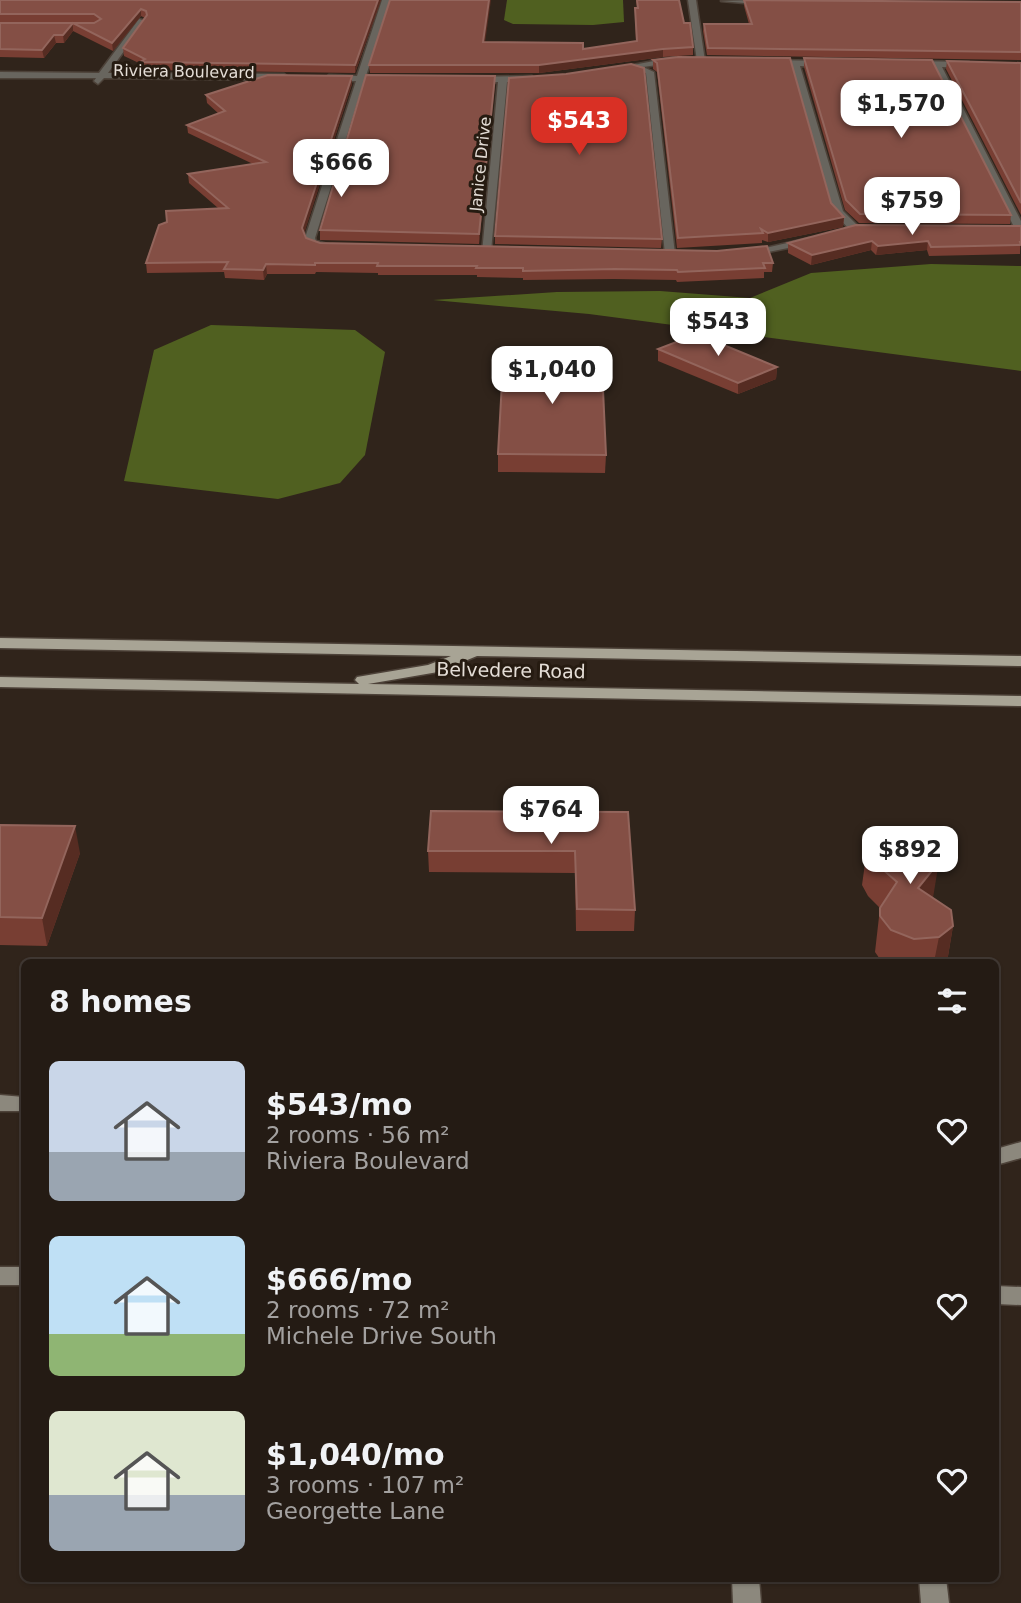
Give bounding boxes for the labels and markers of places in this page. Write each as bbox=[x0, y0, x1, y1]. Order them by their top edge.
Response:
pin: $1,570 bbox=[844, 80, 958, 140]
pin: $543 bbox=[538, 97, 620, 157]
pin: $666 bbox=[300, 140, 382, 199]
pin: $759 bbox=[871, 177, 953, 237]
pin: $543 bbox=[677, 298, 759, 358]
pin: $1,040 bbox=[495, 346, 609, 406]
pin: $764 bbox=[510, 786, 592, 846]
pin: $892 bbox=[869, 826, 951, 886]

